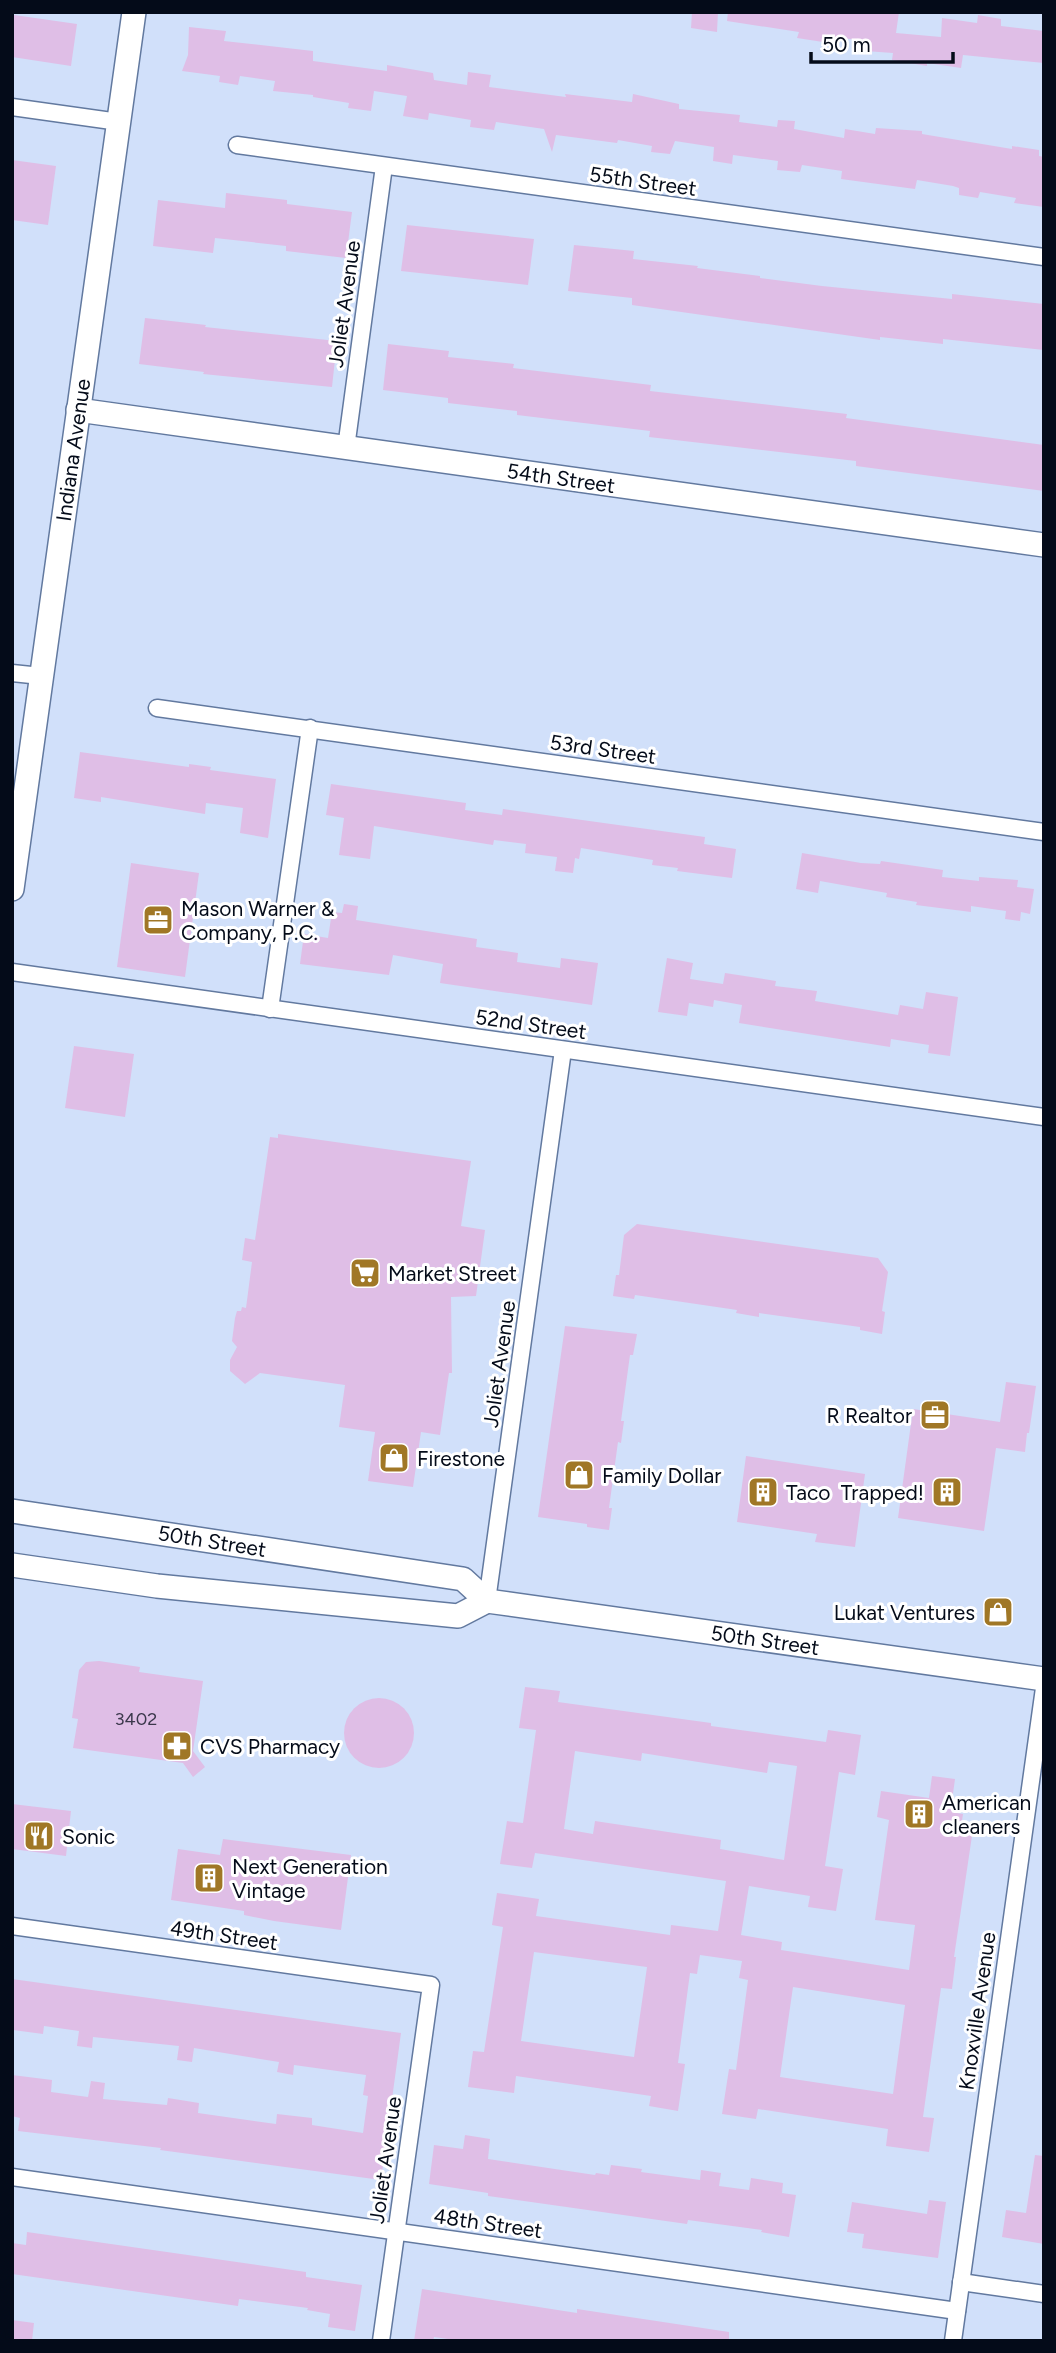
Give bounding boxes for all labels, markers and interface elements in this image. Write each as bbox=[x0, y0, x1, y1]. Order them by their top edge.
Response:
scale bar bbox=[811, 21, 953, 65]
text: 50 m bbox=[822, 32, 871, 57]
street label: 55th Street bbox=[588, 161, 698, 201]
street label: Joliet Avenue bbox=[323, 239, 365, 369]
street label: Indiana Avenue bbox=[51, 377, 95, 523]
street label: 54th Street bbox=[505, 458, 617, 498]
street label: 53rd Street bbox=[548, 729, 658, 769]
place label: Mason Warner & Company, P.C. bbox=[181, 896, 335, 945]
office icon: Mason Warner & Company, P.C. bbox=[141, 903, 175, 937]
street label: 52nd Street bbox=[474, 1004, 588, 1044]
supermarket icon: Market Street bbox=[348, 1256, 382, 1290]
place label: Market Street bbox=[388, 1261, 517, 1286]
street label: Joliet Avenue bbox=[478, 1299, 520, 1429]
office icon: R Realtor bbox=[918, 1398, 952, 1432]
place label: R Realtor bbox=[827, 1403, 912, 1428]
shop icon: Firestone bbox=[377, 1441, 411, 1475]
place label: Firestone bbox=[417, 1446, 505, 1471]
shop icon: Family Dollar bbox=[562, 1458, 596, 1492]
place label: Family Dollar bbox=[602, 1463, 721, 1488]
building icon: Taco bbox=[746, 1475, 780, 1509]
building icon: Trapped! bbox=[930, 1475, 964, 1509]
place label: Taco bbox=[786, 1480, 831, 1505]
place label: Trapped! bbox=[841, 1480, 924, 1505]
street label: 50th Street bbox=[156, 1520, 268, 1562]
shop icon: Lukat Ventures bbox=[981, 1595, 1015, 1629]
place label: Lukat Ventures bbox=[834, 1600, 975, 1625]
street label: 50th Street bbox=[709, 1620, 821, 1660]
house number: 3402 bbox=[115, 1708, 157, 1730]
pharmacy icon: CVS Pharmacy bbox=[160, 1729, 194, 1763]
place label: CVS Pharmacy bbox=[200, 1734, 340, 1759]
place label: American cleaners bbox=[942, 1790, 1031, 1839]
building icon: American cleaners bbox=[902, 1797, 936, 1831]
restaurant icon: Sonic bbox=[22, 1819, 56, 1853]
place label: Sonic bbox=[62, 1824, 115, 1849]
place label: Next Generation Vintage bbox=[232, 1854, 388, 1903]
building icon: Next Generation Vintage bbox=[192, 1861, 226, 1895]
street label: 49th Street bbox=[168, 1915, 280, 1955]
street label: Knoxville Avenue bbox=[954, 1930, 1000, 2092]
street label: Joliet Avenue bbox=[364, 2095, 406, 2225]
street label: 48th Street bbox=[432, 2203, 544, 2243]

